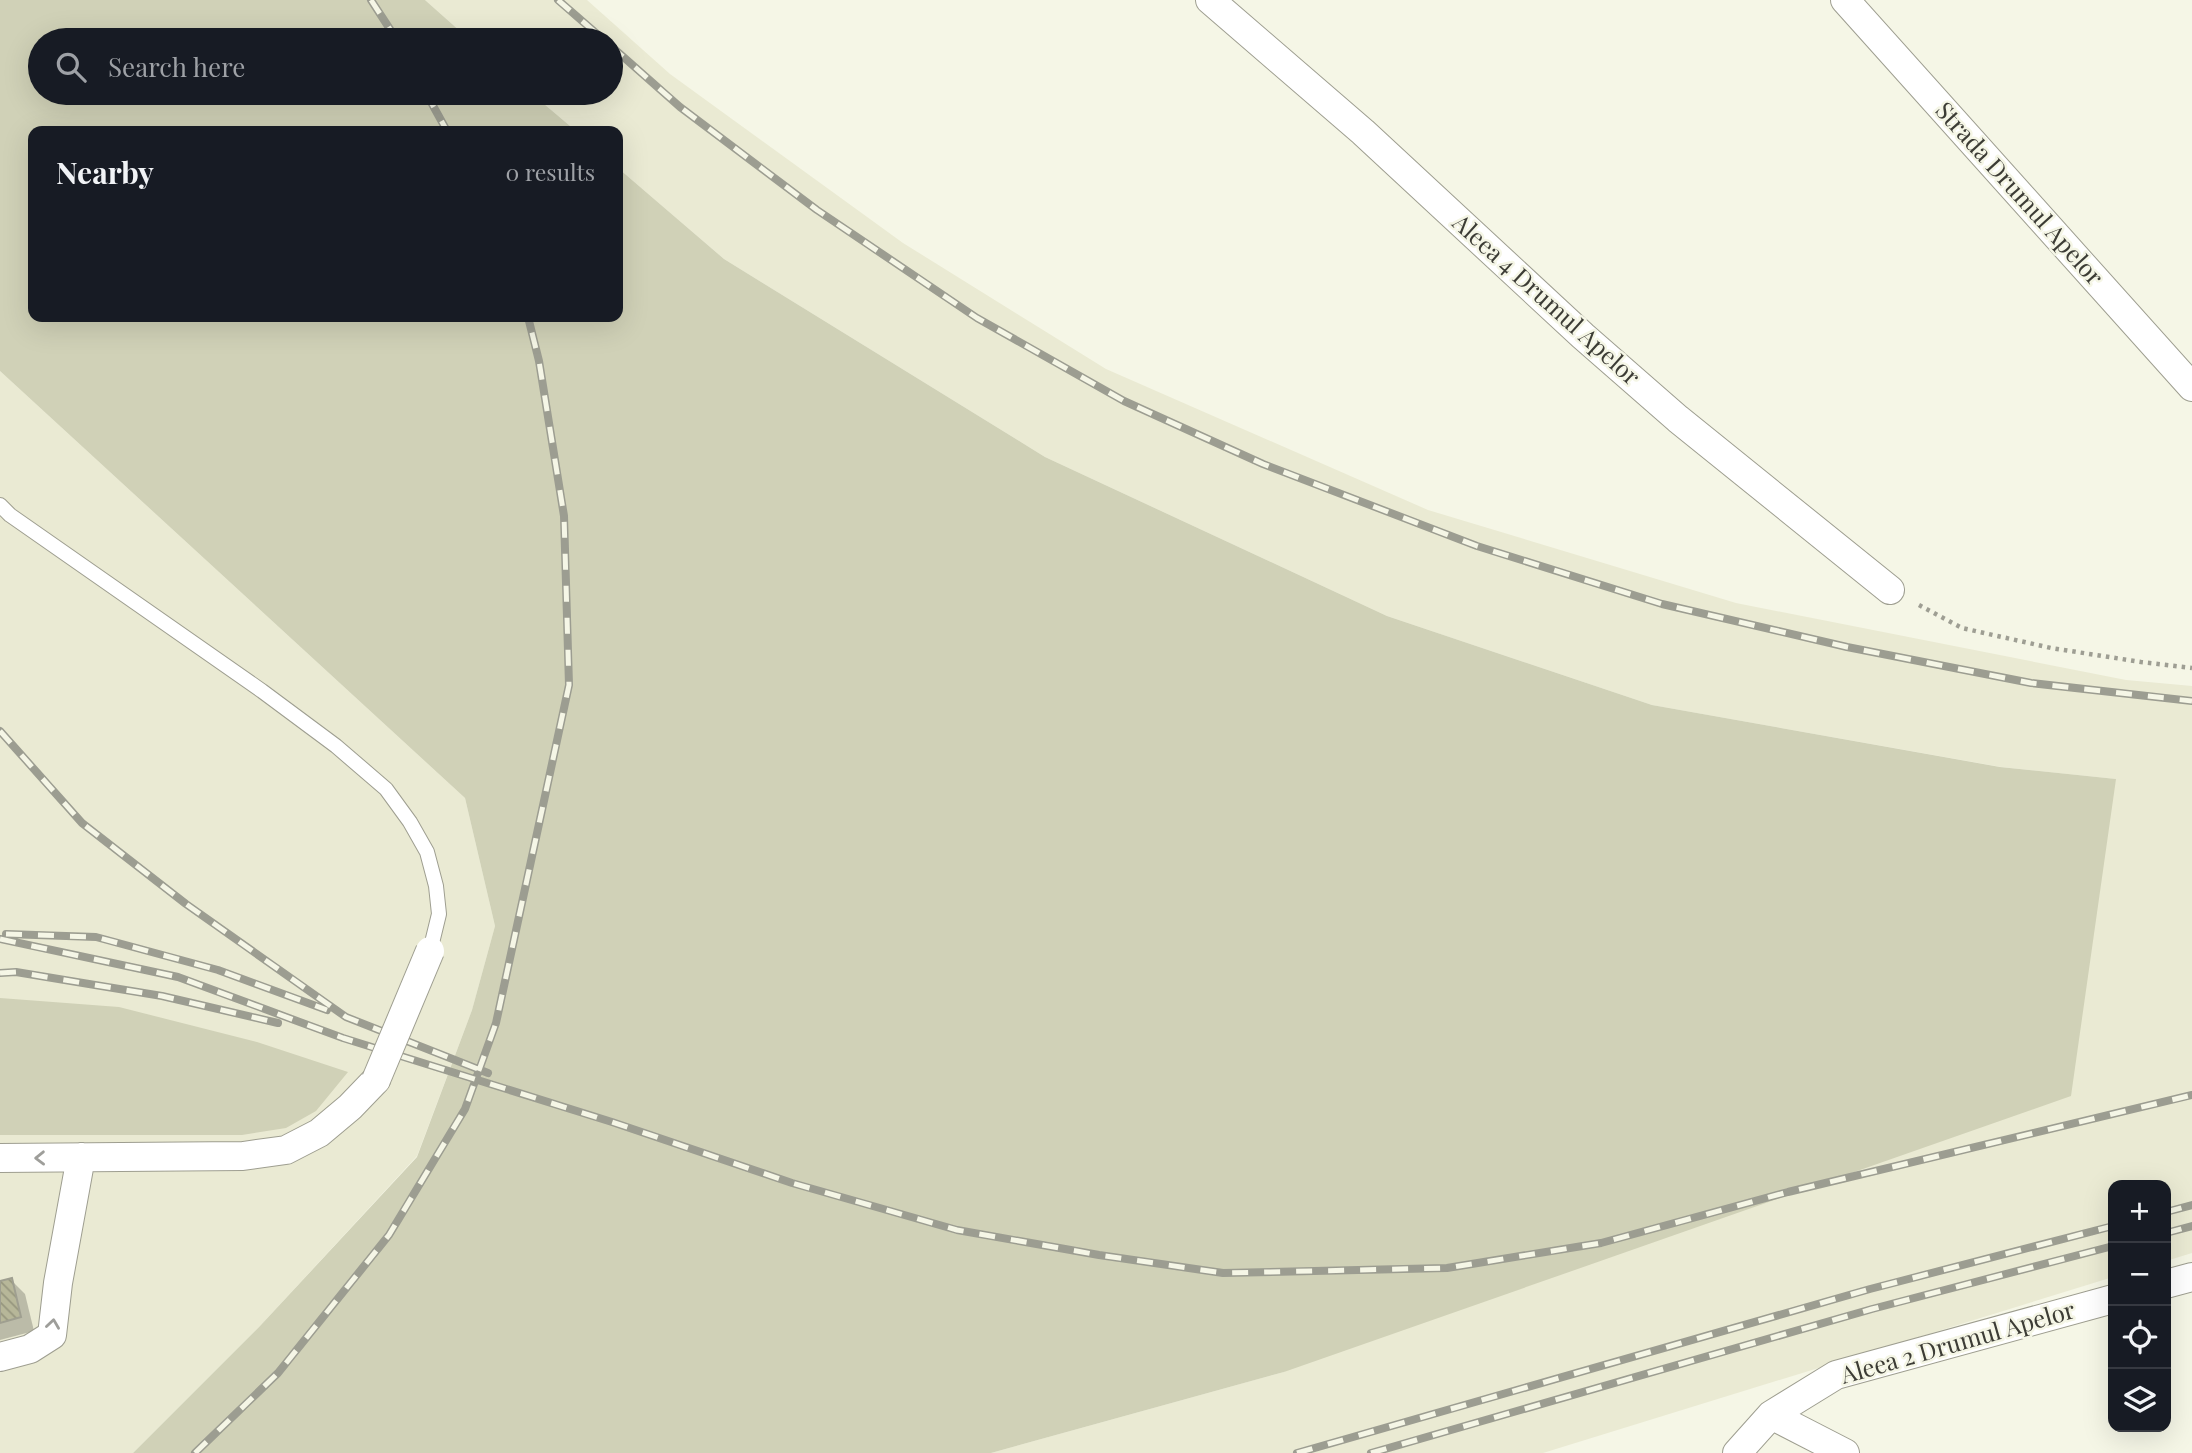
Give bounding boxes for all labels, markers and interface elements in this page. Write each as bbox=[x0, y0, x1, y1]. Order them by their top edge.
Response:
search box bbox=[28, 28, 623, 105]
icon: search bbox=[52, 48, 90, 86]
text: Search here bbox=[108, 49, 245, 84]
street label: Strada Drumul Apelor bbox=[1929, 94, 2112, 292]
text: Nearby bbox=[56, 152, 154, 192]
text: 0 results bbox=[505, 156, 595, 187]
street label: Aleea 4 Drumul Apelor bbox=[1446, 205, 1648, 392]
one-way arrow bbox=[35, 1150, 45, 1166]
map controls bbox=[2108, 1180, 2171, 1432]
button: + bbox=[2108, 1180, 2171, 1243]
button: − bbox=[2108, 1243, 2171, 1306]
street label: Aleea 2 Drumul Apelor bbox=[1836, 1292, 2079, 1390]
button: locate bbox=[2108, 1306, 2171, 1369]
one-way arrow bbox=[45, 1318, 60, 1330]
button: layers bbox=[2108, 1369, 2171, 1432]

